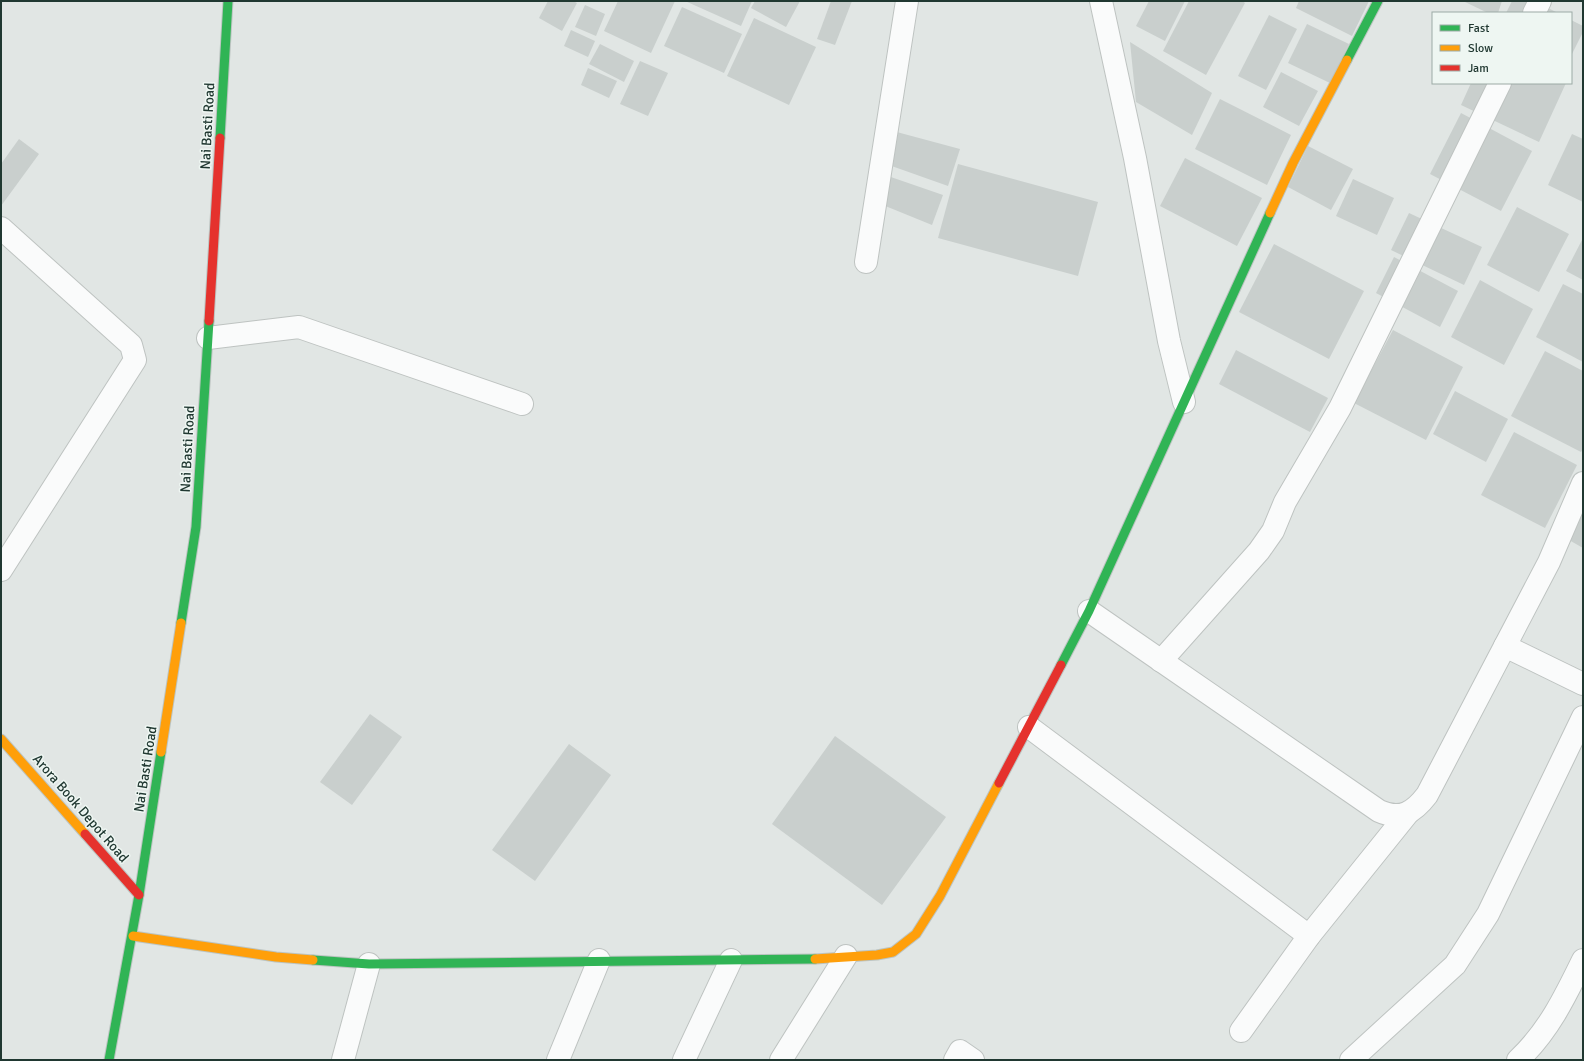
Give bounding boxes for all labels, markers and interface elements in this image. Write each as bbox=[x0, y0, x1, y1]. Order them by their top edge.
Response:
legend bbox=[1432, 12, 1572, 84]
text: Fast bbox=[1468, 21, 1489, 36]
text: Slow bbox=[1468, 41, 1493, 56]
text: Jam bbox=[1468, 61, 1489, 76]
street label: Nai Basti Road bbox=[197, 82, 218, 170]
street label: Nai Basti Road bbox=[177, 405, 198, 493]
street label: Nai Basti Road bbox=[130, 725, 161, 813]
street label: Arora Book Depot Road bbox=[29, 751, 132, 866]

